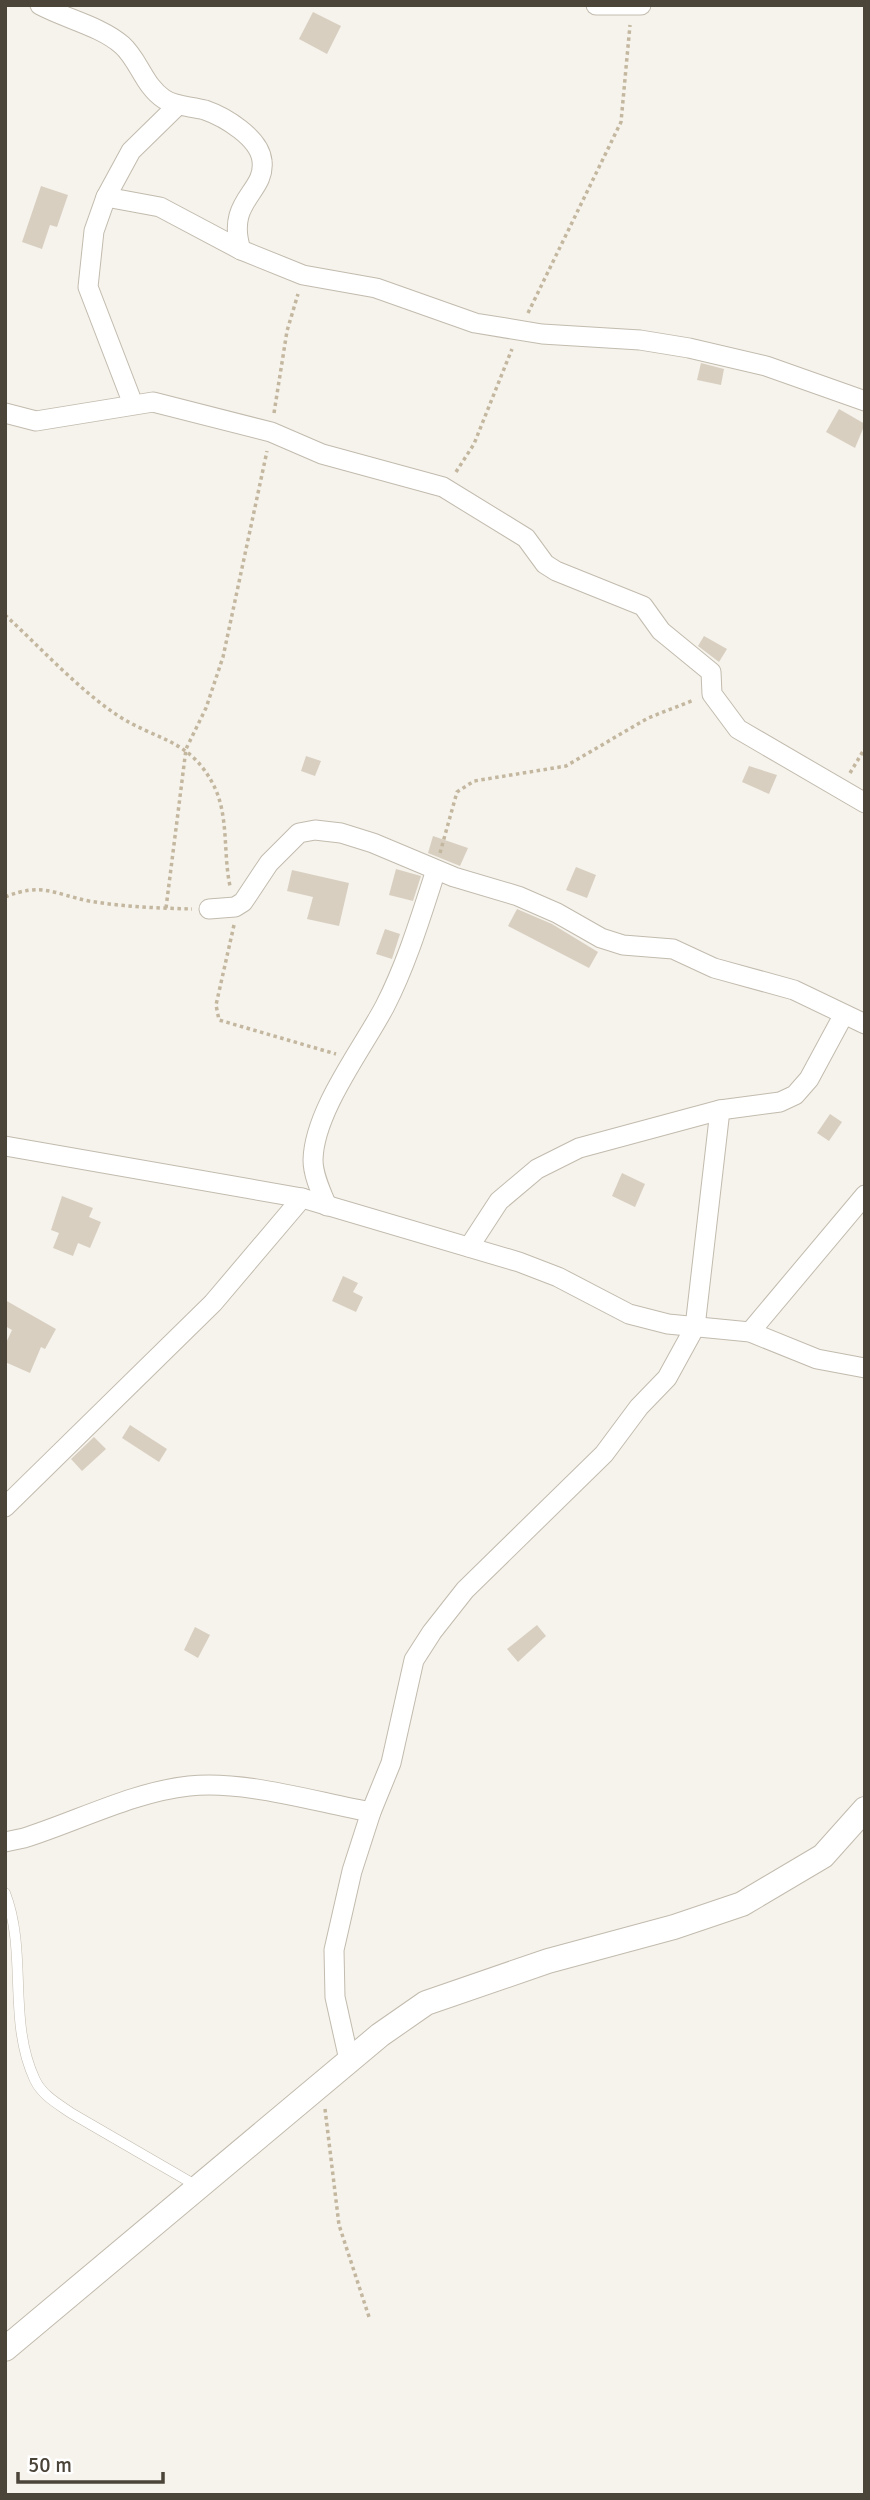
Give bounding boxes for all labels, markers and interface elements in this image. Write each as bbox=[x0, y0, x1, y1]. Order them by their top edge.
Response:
scale bar bbox=[18, 2440, 163, 2484]
text: 50 m bbox=[28, 2452, 72, 2478]

